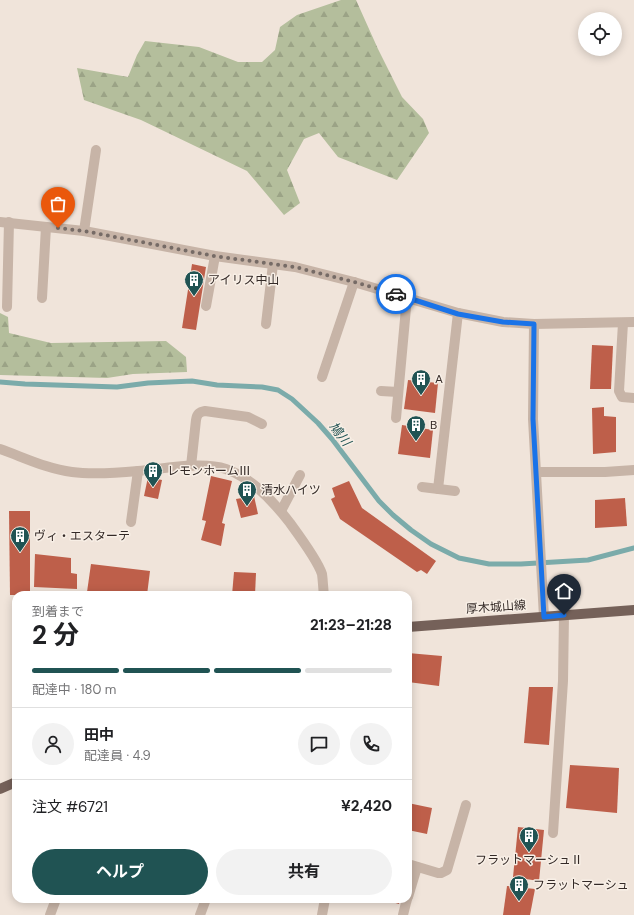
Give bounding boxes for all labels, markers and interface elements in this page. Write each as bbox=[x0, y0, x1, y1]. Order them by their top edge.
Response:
map controls bbox=[578, 12, 622, 56]
button: locate bbox=[578, 12, 622, 56]
pin bbox=[41, 187, 75, 228]
icon: bag bbox=[47, 193, 69, 215]
building icon: アイリス中山 bbox=[183, 269, 205, 297]
place label: アイリス中山 bbox=[208, 272, 279, 288]
courier bbox=[376, 274, 416, 314]
icon: car bbox=[385, 283, 407, 305]
building icon: A bbox=[410, 368, 432, 396]
place label: A bbox=[435, 371, 443, 387]
building icon: B bbox=[405, 414, 427, 442]
place label: B bbox=[430, 417, 437, 433]
water label: 鳩川 bbox=[325, 419, 356, 451]
building icon: レモンホームⅢ bbox=[142, 460, 164, 488]
place label: レモンホームⅢ bbox=[167, 463, 251, 479]
building icon: 清水ハイツ bbox=[236, 479, 258, 507]
place label: 清水ハイツ bbox=[261, 482, 321, 498]
building icon: ヴィ・エスターテ bbox=[9, 525, 31, 553]
place label: ヴィ・エスターテ bbox=[34, 528, 130, 544]
pin bbox=[547, 574, 581, 615]
icon: home bbox=[553, 580, 575, 602]
street label: 厚木城山線 bbox=[466, 597, 526, 617]
text: 到着まで bbox=[32, 603, 84, 620]
text: 21:23–21:28 bbox=[310, 615, 392, 635]
text: 2 分 bbox=[32, 618, 79, 652]
text: 配達中 · 180 m bbox=[32, 681, 116, 698]
button: person bbox=[32, 723, 74, 765]
button: chat bbox=[298, 723, 340, 765]
button: phone bbox=[350, 723, 392, 765]
text: 田中 bbox=[84, 725, 114, 745]
text: 配達員 · 4.9 bbox=[84, 747, 151, 764]
text: ¥2,420 bbox=[341, 796, 392, 816]
text: 注文 #6721 bbox=[32, 797, 108, 817]
building icon: フラットマーシュⅡ bbox=[518, 825, 540, 853]
button: ヘルプ bbox=[32, 849, 208, 895]
button: 共有 bbox=[216, 849, 392, 895]
place label: フラットマーシュⅡ bbox=[475, 852, 583, 868]
building icon: フラットマーシュ bbox=[508, 874, 530, 902]
place label: フラットマーシュ bbox=[533, 877, 629, 893]

